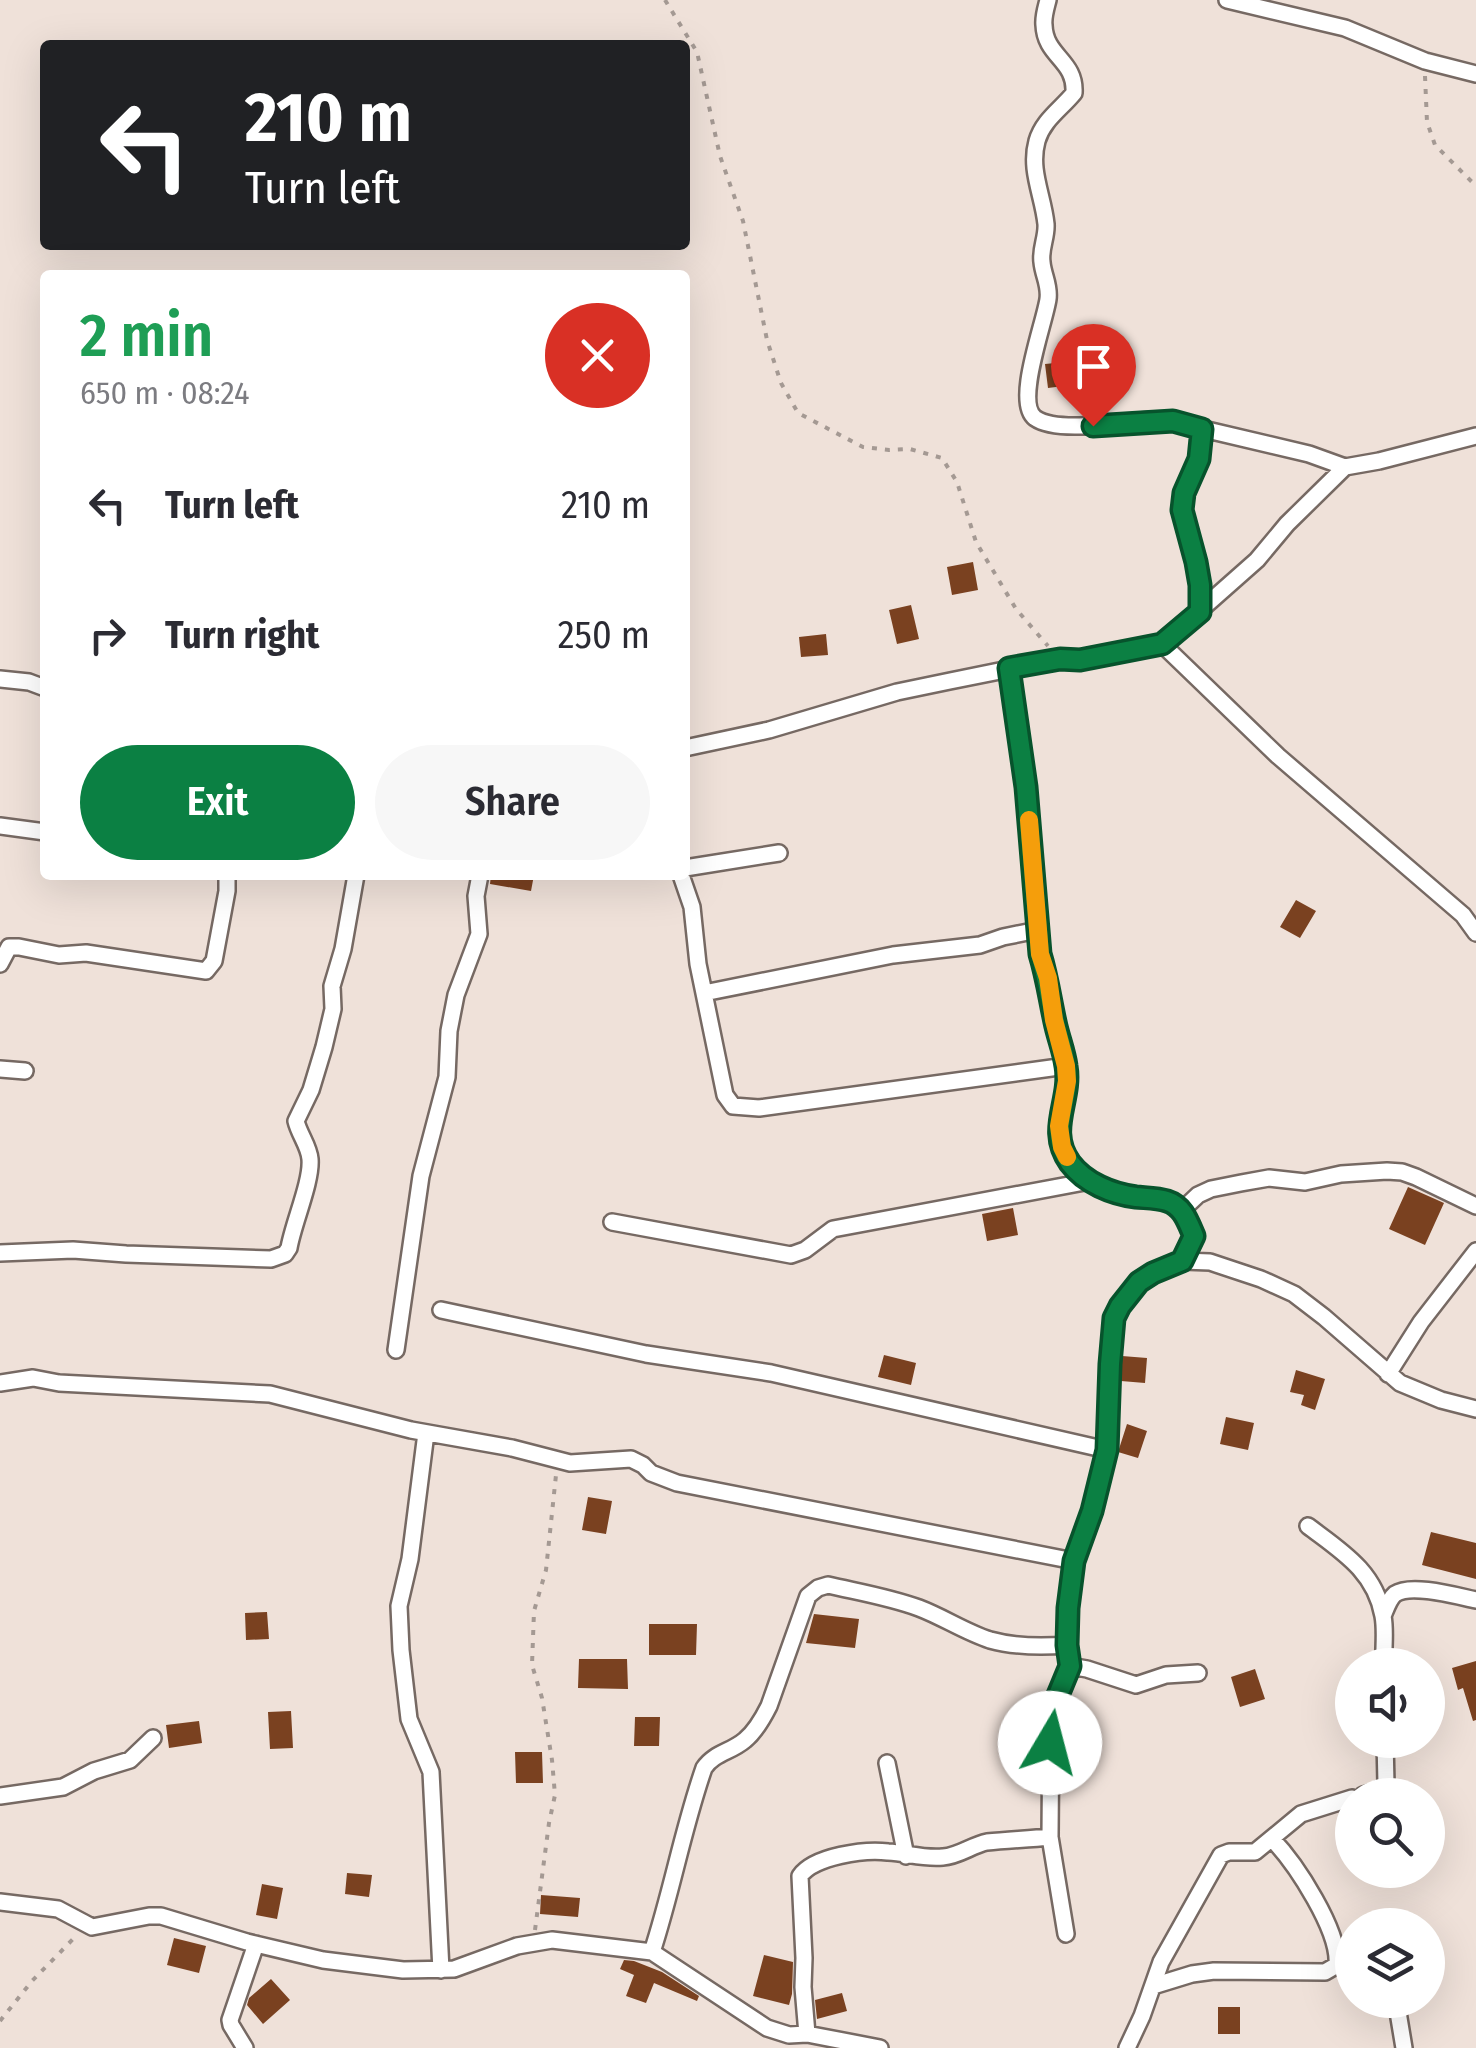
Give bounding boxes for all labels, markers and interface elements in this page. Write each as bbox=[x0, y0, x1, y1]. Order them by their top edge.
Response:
text: 210 m bbox=[245, 76, 412, 160]
icon: left bbox=[80, 80, 210, 210]
text: Turn left bbox=[245, 161, 400, 215]
text: 2 min bbox=[80, 300, 213, 372]
button: close bbox=[545, 303, 650, 408]
pin bbox=[1051, 324, 1136, 427]
icon: arrive bbox=[1066, 339, 1121, 394]
text: 650 m · 08:24 bbox=[80, 374, 249, 412]
icon: left bbox=[80, 478, 135, 533]
text: Turn left bbox=[165, 482, 299, 528]
text: 210 m bbox=[561, 482, 650, 528]
icon: right bbox=[80, 608, 135, 663]
text: Turn right bbox=[165, 612, 319, 658]
text: 250 m bbox=[558, 612, 650, 658]
button: Exit bbox=[80, 745, 355, 860]
button: Share bbox=[375, 745, 650, 860]
map controls bbox=[1335, 1648, 1445, 2018]
button: sound bbox=[1335, 1648, 1445, 1758]
position arrow bbox=[998, 1691, 1102, 1795]
button: search bbox=[1335, 1778, 1445, 1888]
button: layers bbox=[1335, 1908, 1445, 2018]

